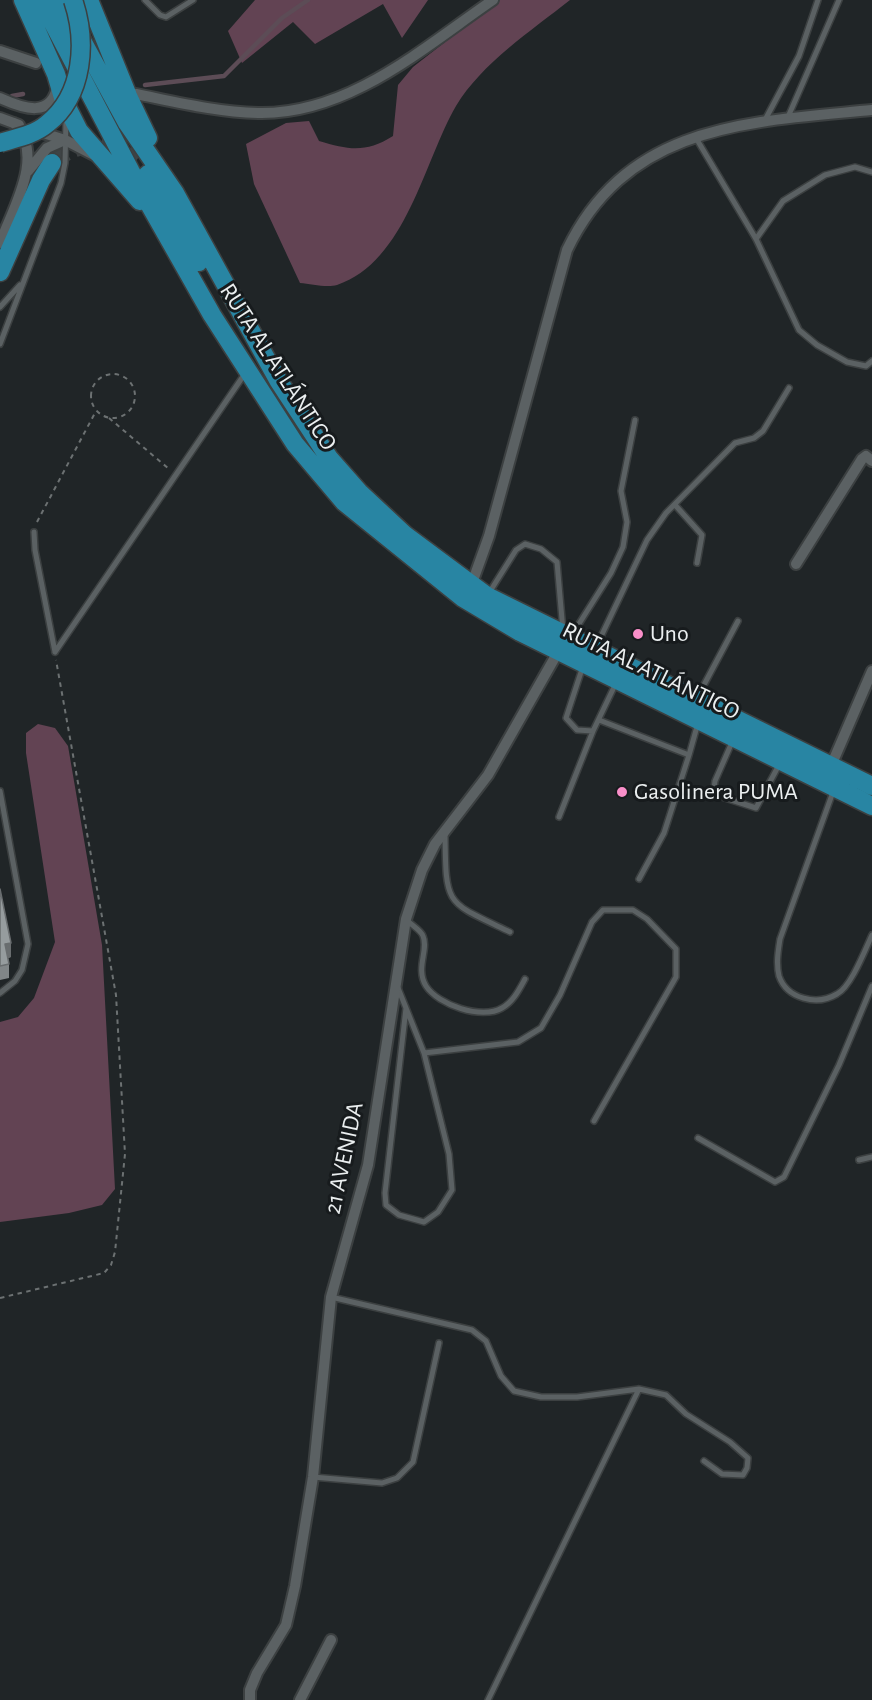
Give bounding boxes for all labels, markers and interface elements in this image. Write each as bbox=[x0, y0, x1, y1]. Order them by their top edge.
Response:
street label: RUTA AL ATLÁNTICO bbox=[213, 278, 343, 456]
street label: RUTA AL ATLÁNTICO bbox=[558, 616, 744, 726]
place label: Uno bbox=[650, 620, 689, 648]
marker: Uno bbox=[631, 627, 645, 641]
place label: Gasolinera PUMA bbox=[634, 778, 798, 806]
marker: Gasolinera PUMA bbox=[615, 785, 629, 799]
street label: 21 AVENIDA bbox=[318, 1100, 370, 1216]

